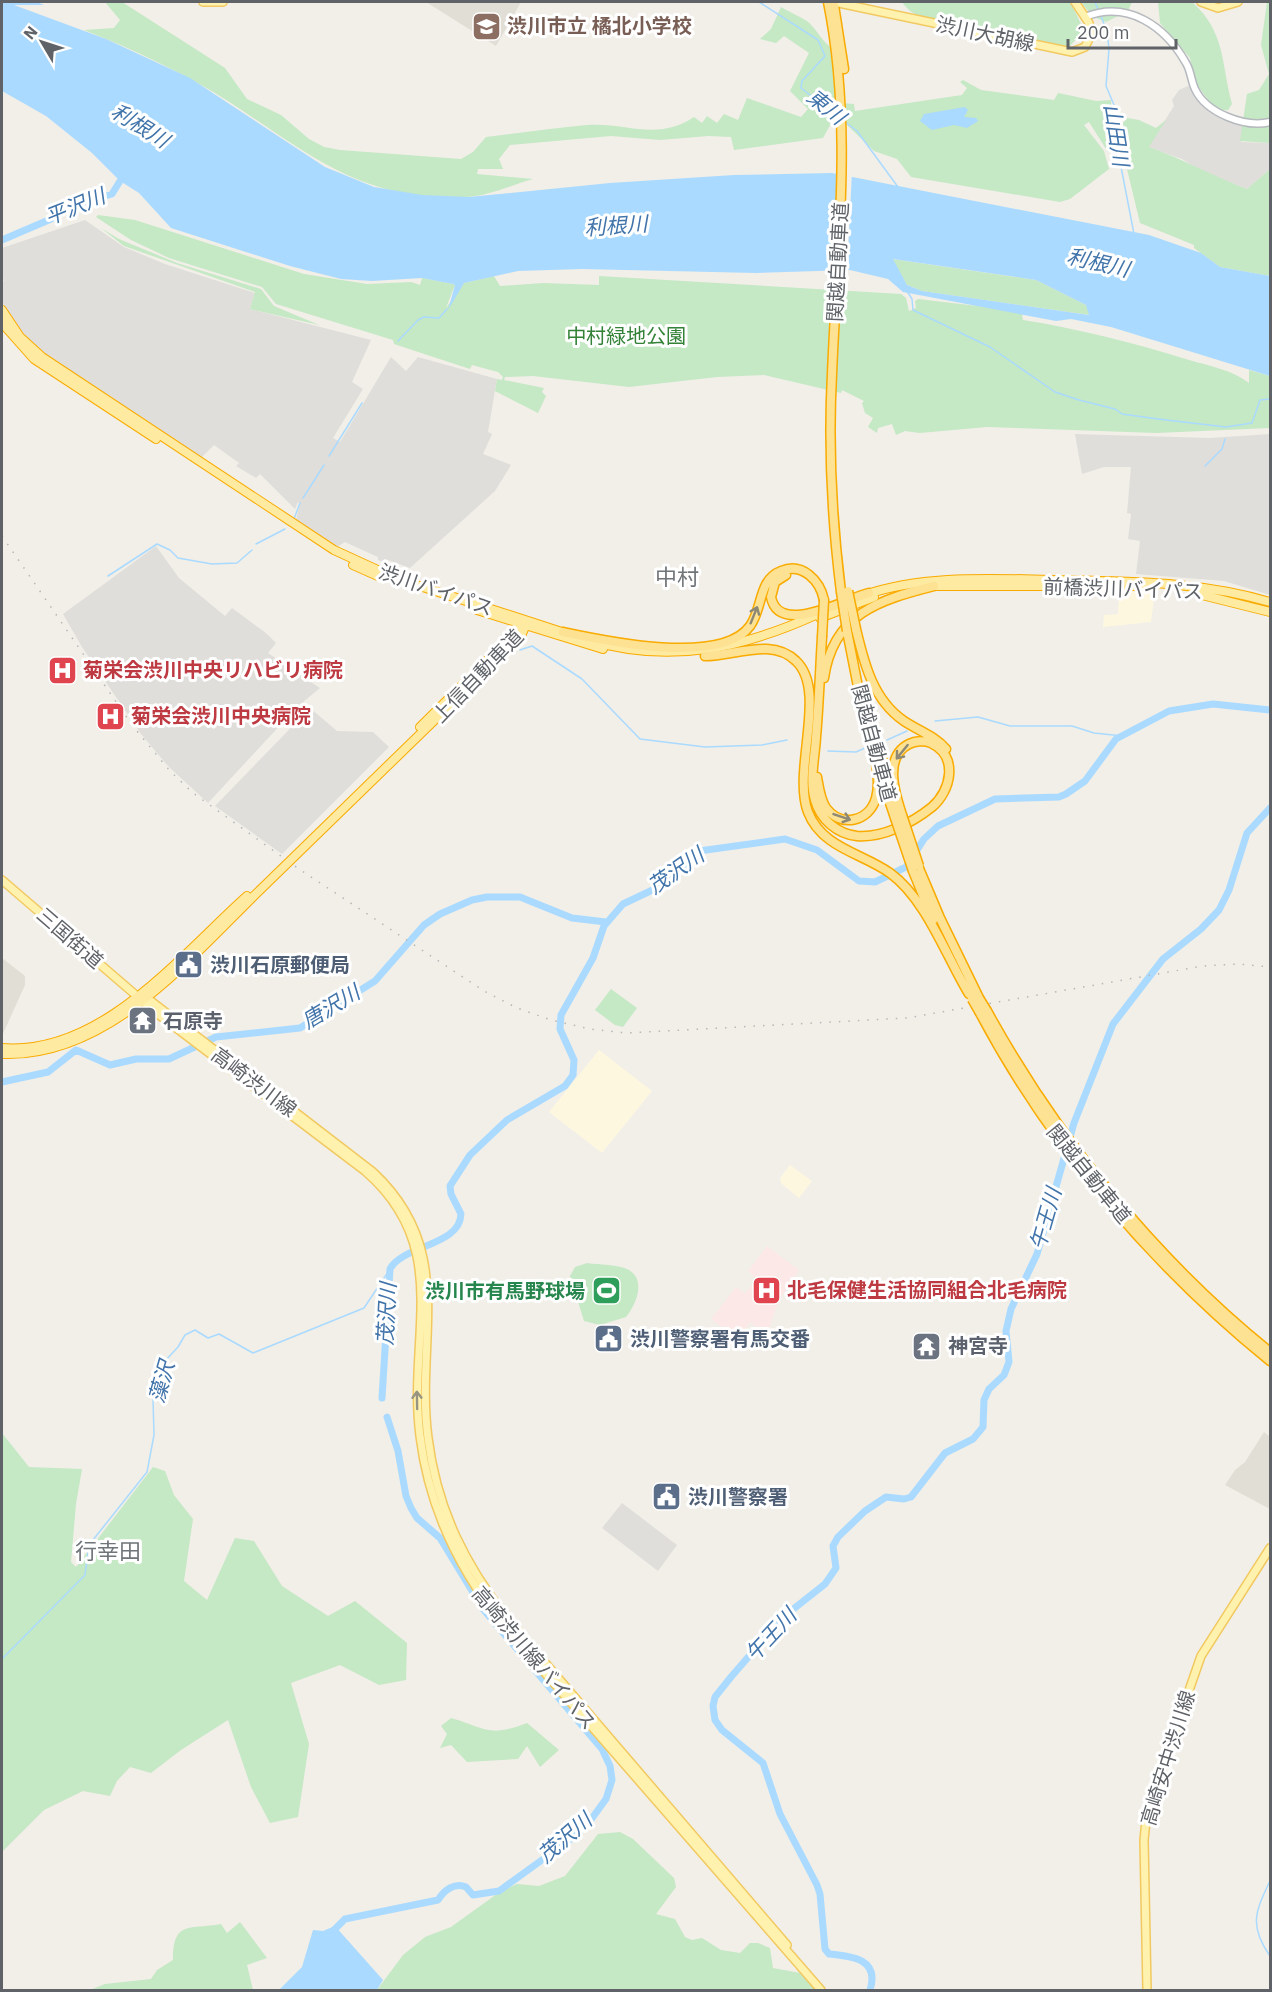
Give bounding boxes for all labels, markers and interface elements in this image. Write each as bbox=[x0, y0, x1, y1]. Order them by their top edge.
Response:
school or university icon: 渋川市立 橘北小学校 bbox=[470, 10, 502, 42]
street label: 渋川大胡線 bbox=[933, 10, 1037, 57]
north arrow bbox=[12, 12, 72, 72]
place label: 渋川市立 橘北小学校 bbox=[507, 12, 692, 39]
scale bar bbox=[1068, 12, 1176, 50]
text: 200 m bbox=[1077, 21, 1129, 44]
text: N bbox=[19, 22, 42, 43]
water label: 東川 bbox=[801, 82, 853, 132]
water label: 利根川 bbox=[106, 97, 176, 155]
water label: 山田川 bbox=[1098, 102, 1136, 170]
water label: 平沢川 bbox=[40, 181, 111, 231]
street label: 関越自動車道 bbox=[821, 201, 854, 323]
water label: 利根川 bbox=[584, 209, 650, 241]
water label: 利根川 bbox=[1064, 241, 1134, 283]
park label: 中村緑地公園 bbox=[566, 322, 686, 349]
street label: 渋川バイパス bbox=[375, 557, 497, 622]
district label: 中村 bbox=[655, 562, 699, 591]
street label: 前橋渋川バイパス bbox=[1043, 572, 1203, 605]
one-way arrow bbox=[750, 607, 761, 625]
street label: 上信自動車道 bbox=[426, 623, 529, 728]
hospital icon: 菊栄会渋川中央リハビリ病院 bbox=[46, 654, 78, 686]
place label: 菊栄会渋川中央リハビリ病院 bbox=[83, 656, 343, 683]
street label: 関越自動車道 bbox=[846, 681, 903, 804]
hospital icon: 菊栄会渋川中央病院 bbox=[94, 700, 126, 732]
place label: 菊栄会渋川中央病院 bbox=[131, 702, 311, 729]
one-way arrow bbox=[896, 744, 909, 760]
one-way arrow bbox=[833, 813, 851, 824]
water label: 茂沢川 bbox=[642, 839, 711, 900]
street label: 三国街道 bbox=[31, 901, 109, 974]
public building icon: 渋川石原郵便局 bbox=[173, 949, 205, 981]
place label: 渋川石原郵便局 bbox=[210, 951, 350, 978]
water label: 唐沢川 bbox=[296, 977, 366, 1034]
temple icon: 石原寺 bbox=[126, 1005, 158, 1037]
place label: 石原寺 bbox=[163, 1007, 223, 1034]
street label: 高崎渋川線 bbox=[206, 1041, 302, 1122]
street label: 関越自動車道 bbox=[1041, 1119, 1138, 1229]
water label: 午王川 bbox=[1023, 1183, 1068, 1253]
hospital icon: 北毛保健生活協同組合北毛病院 bbox=[750, 1274, 782, 1306]
sports icon: 渋川市有馬野球場 bbox=[590, 1275, 622, 1307]
place label: 北毛保健生活協同組合北毛病院 bbox=[787, 1276, 1067, 1303]
place label: 渋川市有馬野球場 bbox=[425, 1277, 585, 1304]
water label: 茂沢川 bbox=[370, 1280, 402, 1346]
public building icon: 渋川警察署有馬交番 bbox=[593, 1323, 625, 1355]
place label: 渋川警察署有馬交番 bbox=[630, 1325, 810, 1352]
temple icon: 神宮寺 bbox=[911, 1330, 943, 1362]
place label: 神宮寺 bbox=[948, 1332, 1008, 1359]
water label: 藻沢 bbox=[142, 1355, 181, 1406]
one-way arrow bbox=[412, 1390, 423, 1410]
public building icon: 渋川警察署 bbox=[651, 1481, 683, 1513]
place label: 渋川警察署 bbox=[688, 1483, 788, 1510]
district label: 行幸田 bbox=[75, 1536, 141, 1565]
street label: 高崎渋川線バイパス bbox=[466, 1580, 602, 1735]
water label: 午王川 bbox=[739, 1600, 803, 1667]
street label: 高崎安中渋川線 bbox=[1134, 1687, 1201, 1829]
water label: 茂沢川 bbox=[531, 1805, 599, 1868]

